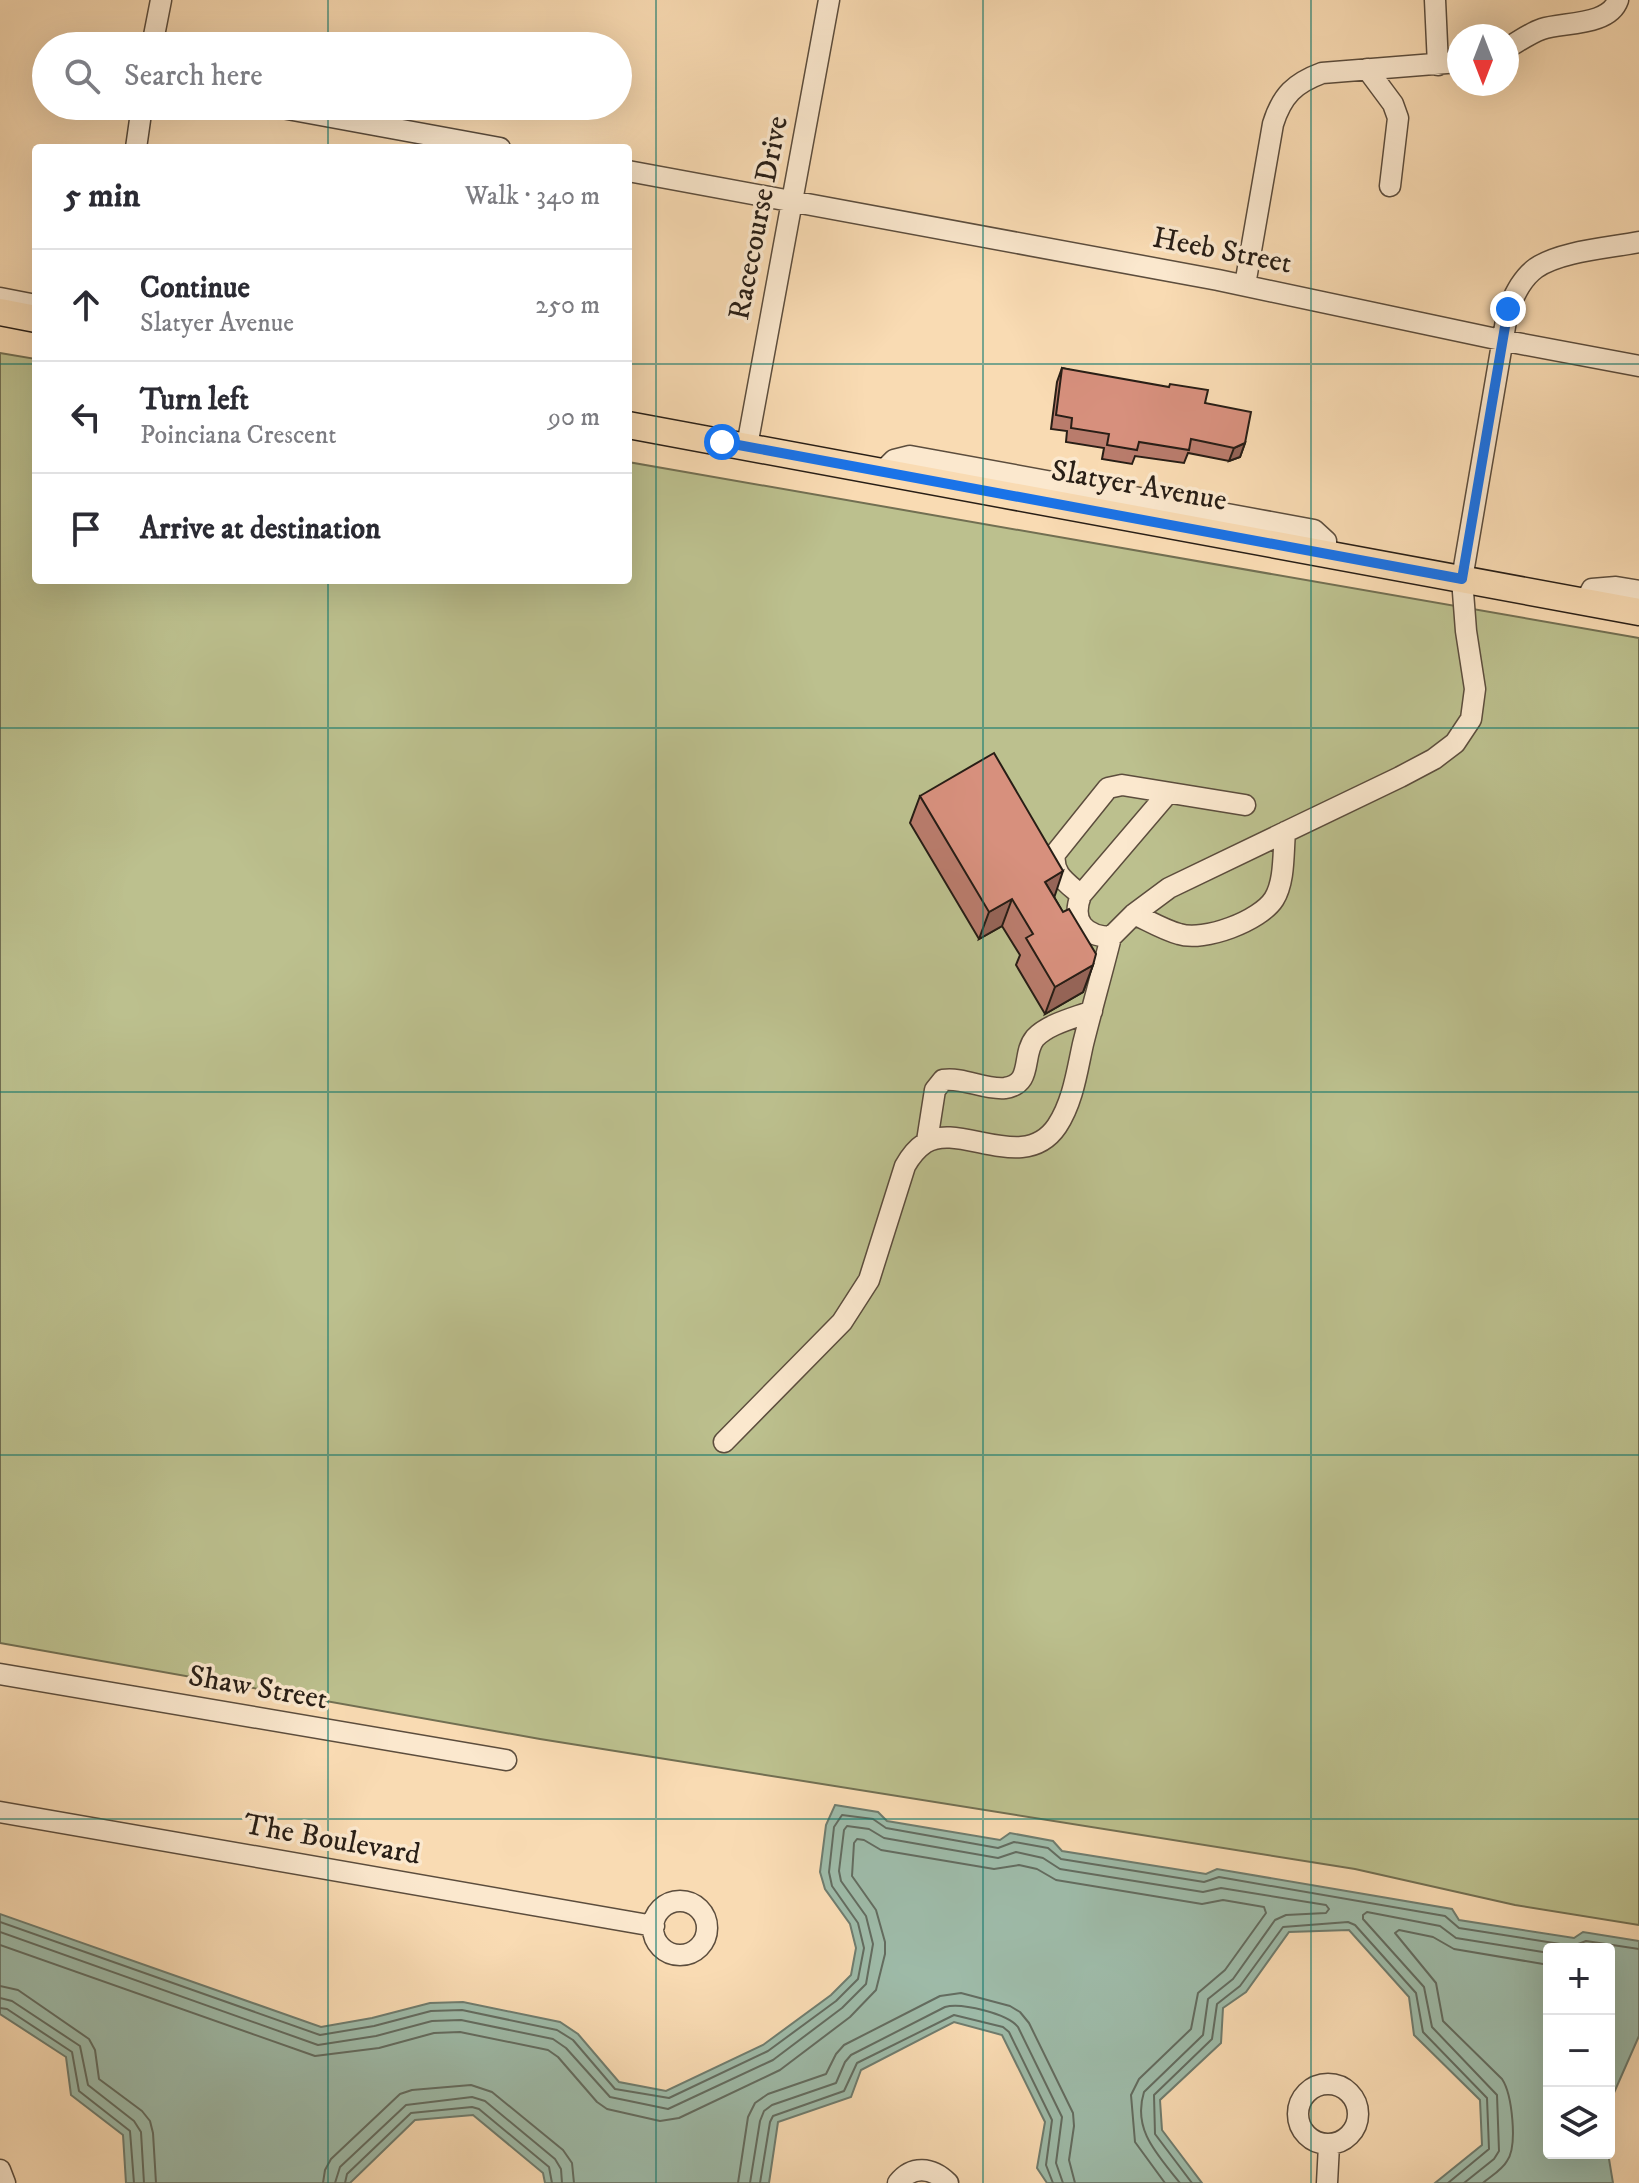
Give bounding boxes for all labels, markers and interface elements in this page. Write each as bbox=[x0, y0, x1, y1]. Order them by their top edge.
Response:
north arrow bbox=[1447, 24, 1519, 96]
search box bbox=[32, 32, 632, 120]
icon: search bbox=[60, 54, 104, 98]
text: Search here bbox=[124, 58, 263, 95]
street label: Racecourse Drive bbox=[721, 113, 797, 323]
text: 5 min bbox=[64, 175, 140, 217]
text: Walk · 340 m bbox=[465, 180, 600, 213]
street label: Heeb Street bbox=[1149, 219, 1295, 283]
text: Continue bbox=[140, 270, 250, 307]
icon: ahead bbox=[64, 283, 108, 327]
text: 250 m bbox=[535, 289, 600, 322]
route end bbox=[1490, 291, 1526, 327]
text: Slatyer Avenue bbox=[140, 307, 294, 340]
text: Turn left bbox=[140, 382, 249, 419]
icon: left bbox=[64, 395, 108, 439]
text: 90 m bbox=[548, 401, 600, 434]
text: Poinciana Crescent bbox=[140, 419, 337, 452]
route start bbox=[704, 424, 740, 460]
street label: Slatyer Avenue bbox=[1048, 452, 1230, 520]
icon: arrive bbox=[64, 507, 108, 551]
text: Arrive at destination bbox=[140, 511, 381, 548]
street label: Shaw Street bbox=[186, 1658, 330, 1718]
street label: The Boulevard bbox=[241, 1806, 423, 1874]
map controls bbox=[1543, 1943, 1615, 2159]
button: + bbox=[1543, 1943, 1615, 2015]
button: − bbox=[1543, 2015, 1615, 2087]
button: layers bbox=[1543, 2087, 1615, 2159]

